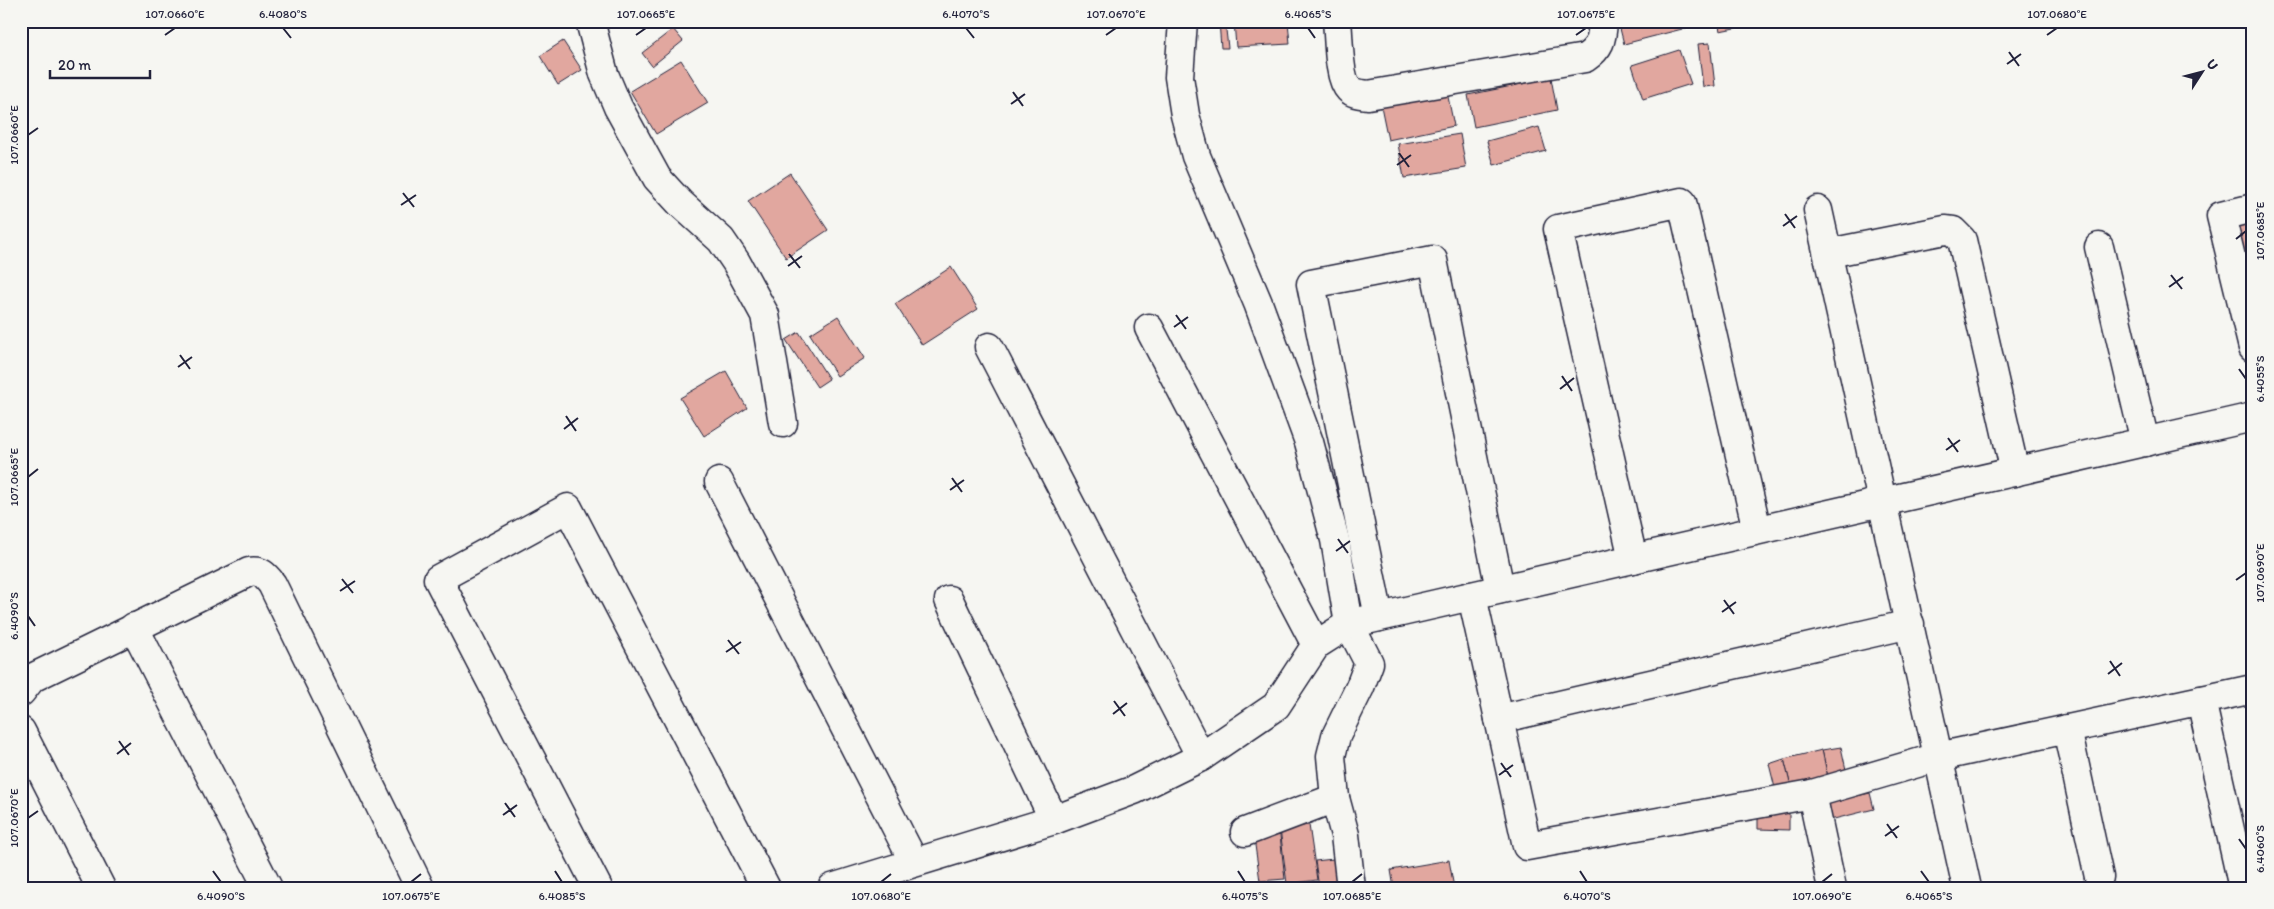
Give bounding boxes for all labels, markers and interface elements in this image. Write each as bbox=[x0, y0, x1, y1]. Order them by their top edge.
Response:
text: 107.0660°E bbox=[145, 7, 205, 21]
text: 6.4080°S bbox=[259, 7, 307, 21]
text: 107.0665°E bbox=[617, 7, 676, 21]
text: 6.4070°S bbox=[942, 7, 990, 21]
text: 107.0670°E bbox=[1086, 7, 1146, 21]
text: 6.4065°S bbox=[1285, 7, 1332, 21]
text: 107.0675°E bbox=[1557, 7, 1615, 21]
text: 107.0680°E bbox=[2027, 7, 2087, 21]
scale bar bbox=[50, 48, 150, 80]
north arrow bbox=[2176, 48, 2226, 98]
text: 20 m bbox=[58, 56, 92, 74]
text: U bbox=[2203, 56, 2222, 73]
text: 107.0660°E bbox=[7, 105, 21, 165]
text: 107.0685°E bbox=[2253, 201, 2267, 260]
text: 6.4055°S bbox=[2253, 355, 2267, 402]
text: 107.0665°E bbox=[7, 447, 21, 506]
text: 107.0690°E bbox=[2253, 543, 2267, 603]
text: 6.4090°S bbox=[7, 592, 21, 640]
text: 107.0670°E bbox=[7, 788, 21, 848]
text: 6.4060°S bbox=[2253, 825, 2267, 873]
text: 6.4090°S bbox=[197, 889, 245, 903]
text: 107.0675°E bbox=[382, 889, 440, 903]
text: 6.4085°S bbox=[538, 889, 586, 903]
text: 107.0680°E bbox=[851, 889, 911, 903]
text: 6.4075°S bbox=[1222, 889, 1268, 903]
text: 107.0685°E bbox=[1323, 889, 1382, 903]
text: 6.4070°S bbox=[1563, 889, 1611, 903]
text: 107.0690°E bbox=[1792, 889, 1852, 903]
text: 6.4065°S bbox=[1906, 889, 1953, 903]

